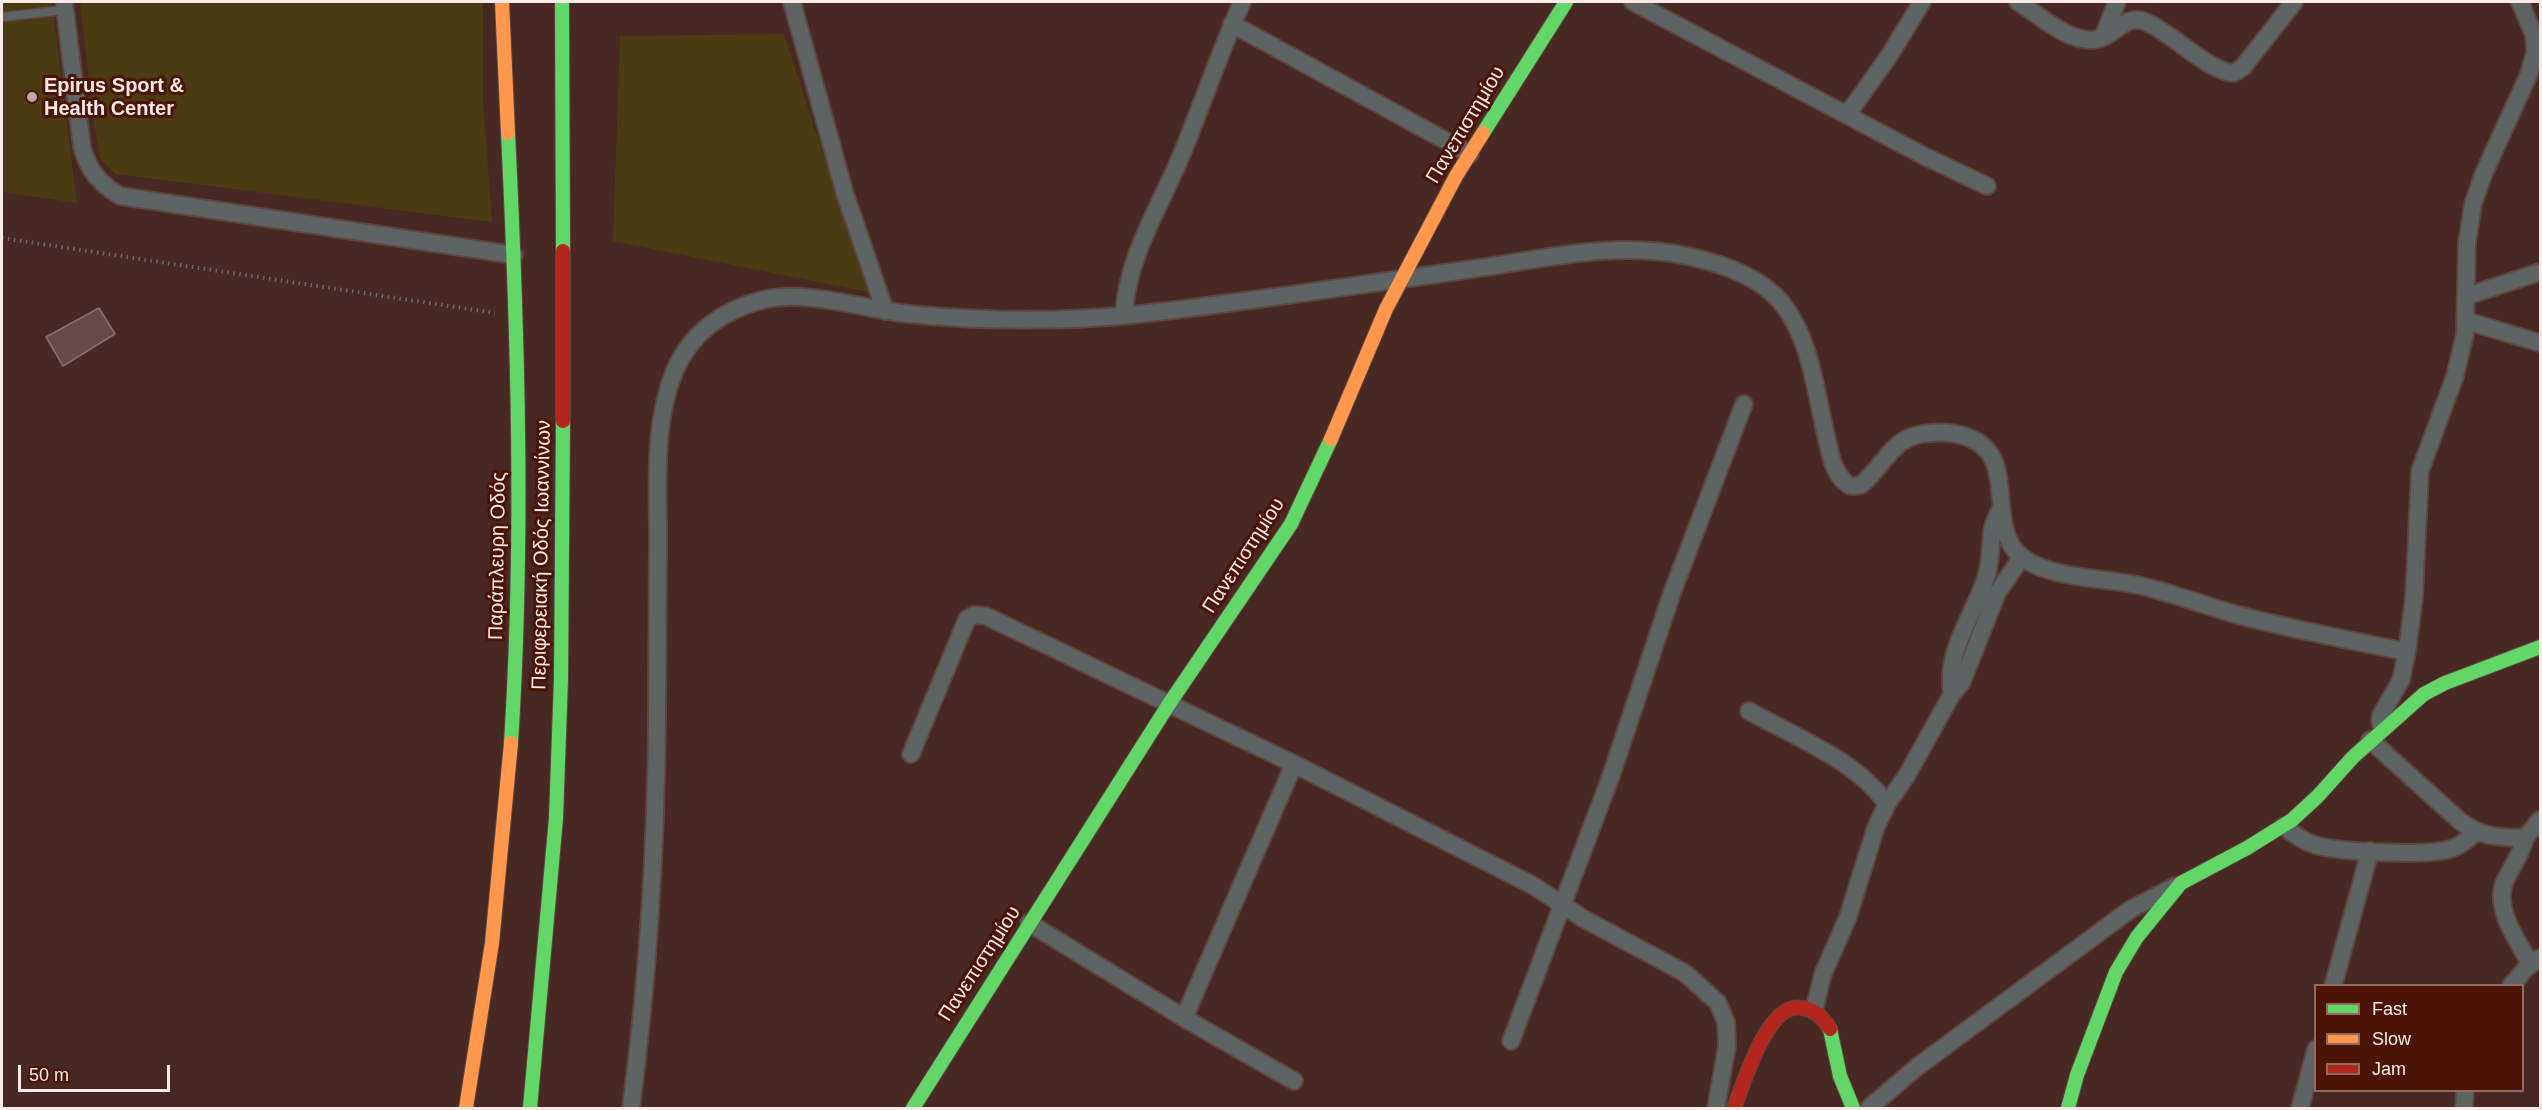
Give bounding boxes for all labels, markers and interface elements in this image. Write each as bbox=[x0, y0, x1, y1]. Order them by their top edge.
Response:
street label: Πανεπιστημίου bbox=[1422, 62, 1510, 188]
place label: Epirus Sport & Health Center bbox=[44, 74, 184, 121]
marker: Epirus Sport & Health Center bbox=[25, 90, 39, 104]
street label: Περιφερειακή Οδός Ιωαννίνων bbox=[528, 420, 556, 690]
street label: Παράπλευρη Οδός bbox=[485, 472, 511, 640]
street label: Πανεπιστημίου bbox=[1198, 494, 1290, 618]
street label: Πανεπιστημίου bbox=[934, 902, 1026, 1026]
legend bbox=[2314, 984, 2524, 1092]
text: Fast bbox=[2372, 999, 2407, 1019]
text: Slow bbox=[2372, 1029, 2411, 1049]
scale bar bbox=[21, 1053, 172, 1091]
text: Jam bbox=[2372, 1059, 2406, 1079]
text: 50 m bbox=[29, 1065, 69, 1085]

